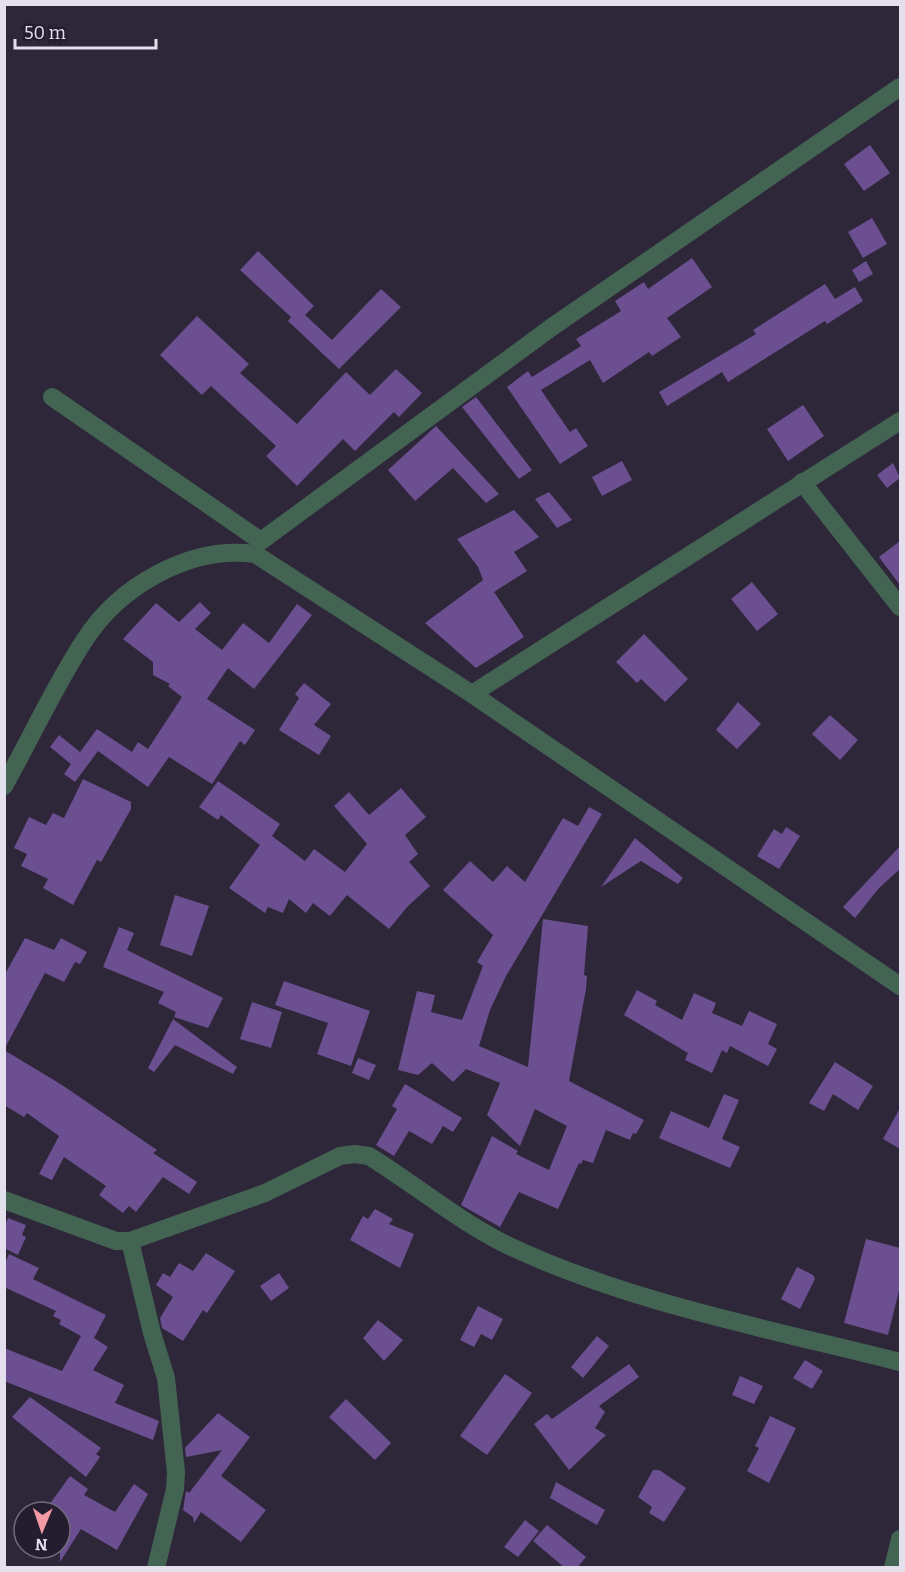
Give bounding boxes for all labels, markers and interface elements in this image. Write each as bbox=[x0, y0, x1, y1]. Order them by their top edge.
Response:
scale bar bbox=[15, 12, 156, 50]
text: 50 m bbox=[24, 22, 66, 44]
north arrow bbox=[12, 1500, 72, 1560]
text: N bbox=[35, 1535, 48, 1554]

